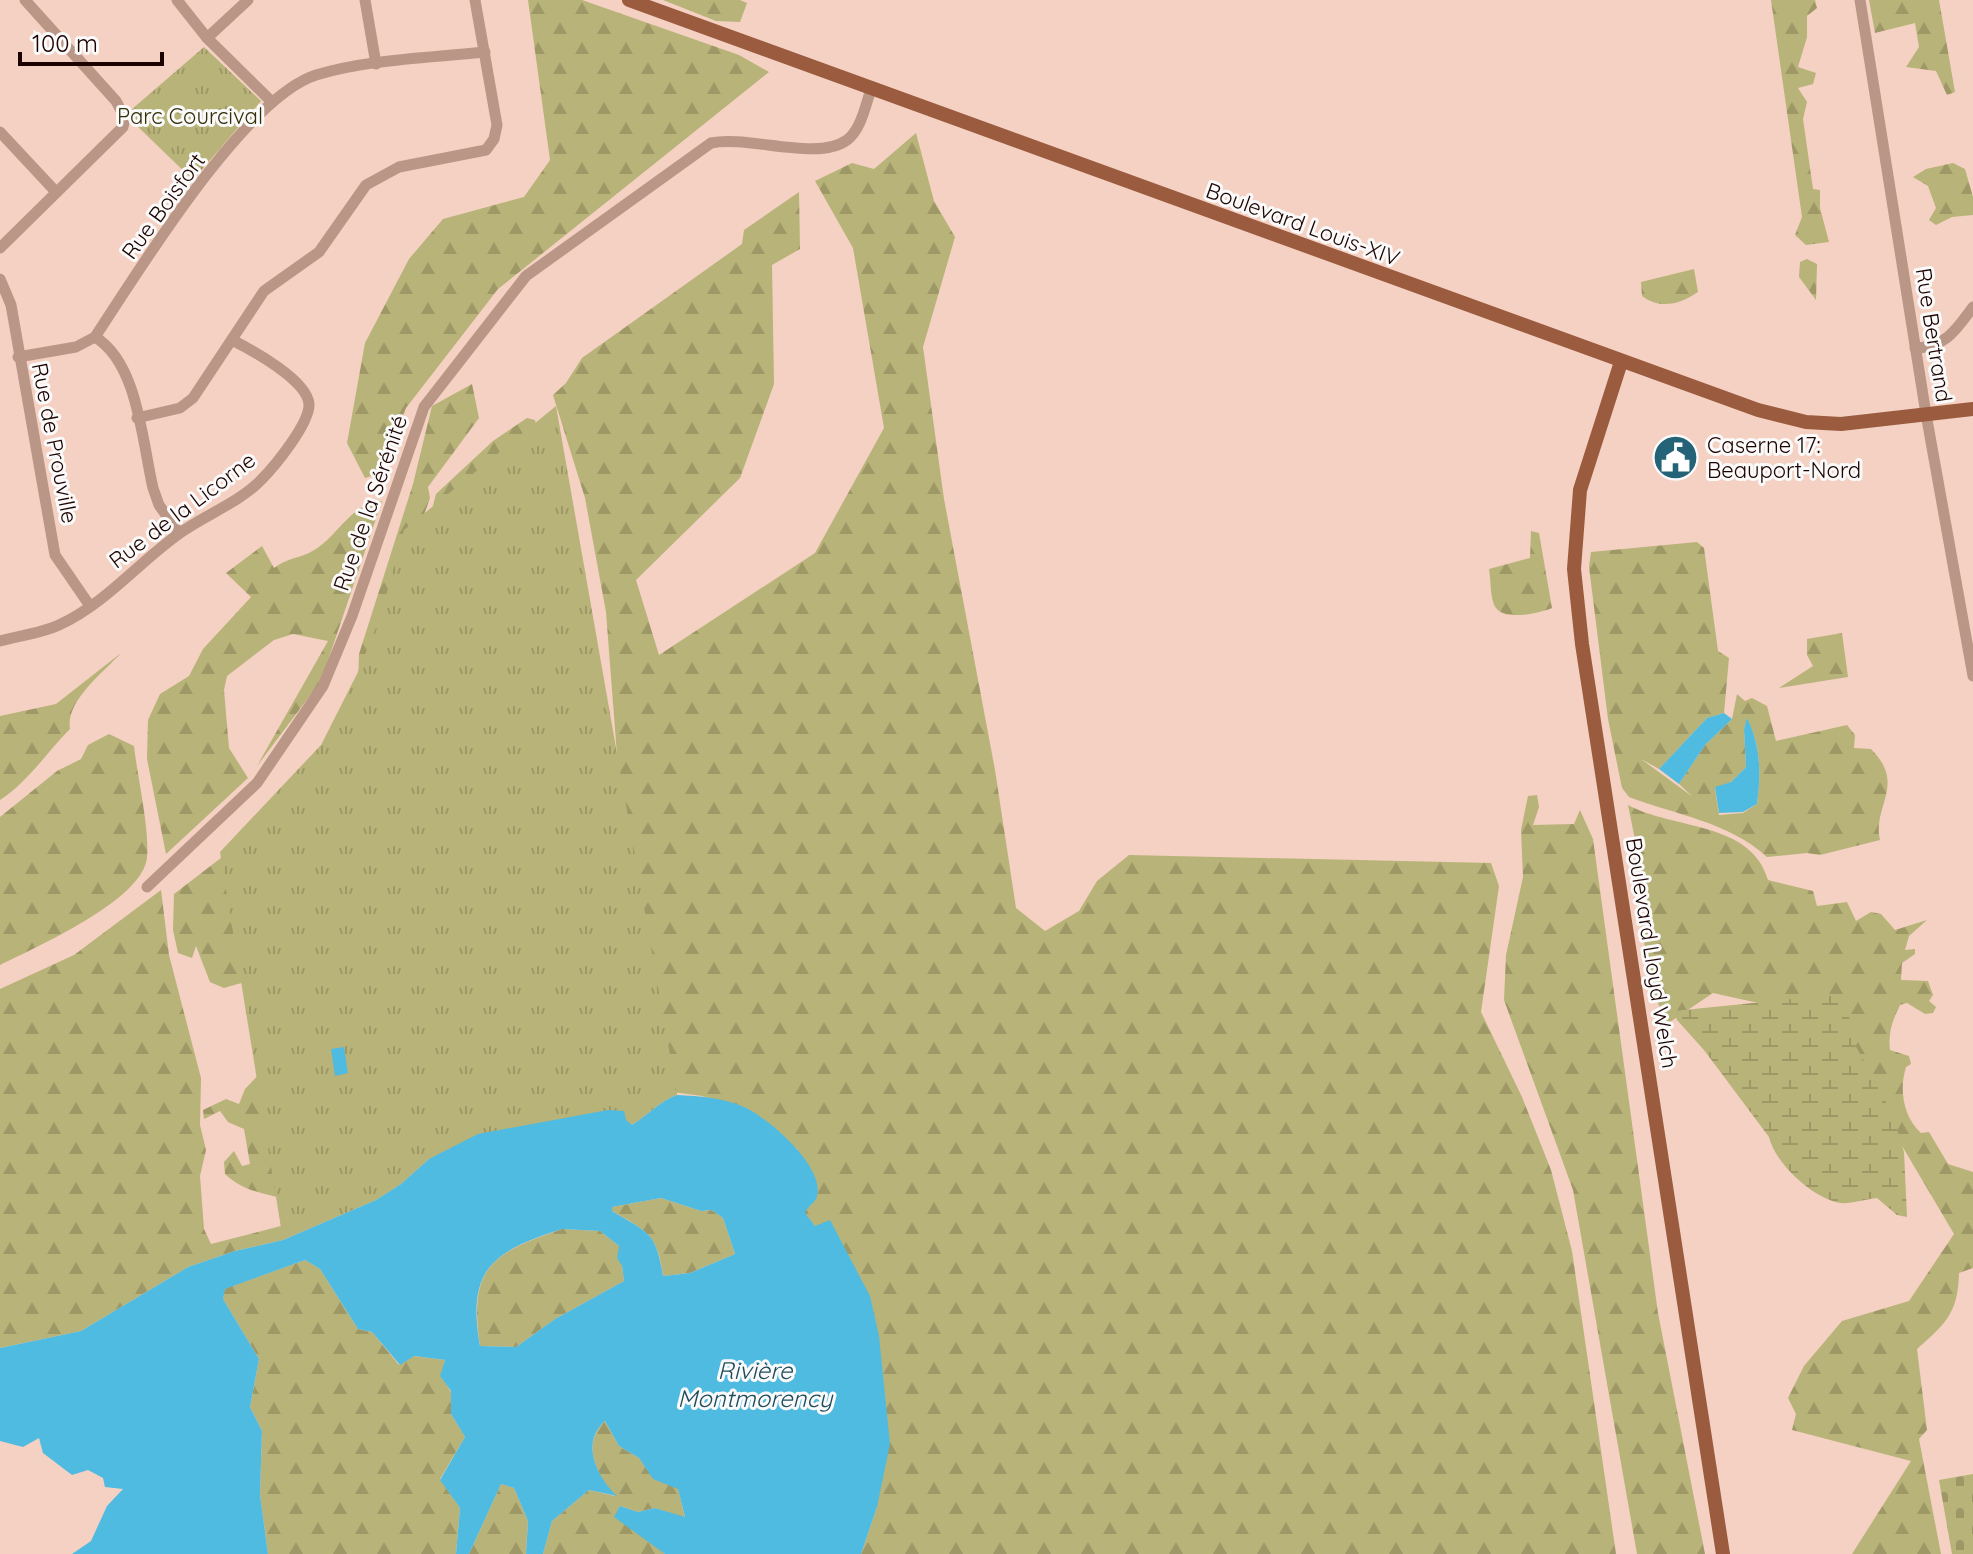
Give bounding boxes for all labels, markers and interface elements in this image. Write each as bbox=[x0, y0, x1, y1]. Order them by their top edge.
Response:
scale bar bbox=[20, 16, 162, 66]
text: 100 m bbox=[32, 28, 98, 58]
park label: Parc Courcival bbox=[117, 102, 263, 130]
street label: Rue Boisfort bbox=[115, 147, 211, 265]
street label: Boulevard Louis-XIV bbox=[1202, 176, 1404, 272]
street label: Rue Bertrand bbox=[1910, 266, 1958, 404]
street label: Rue de Prouville bbox=[26, 360, 84, 526]
street label: Rue de la Sérénité bbox=[327, 411, 413, 595]
place label: Caserne 17: Beauport-Nord bbox=[1707, 431, 1861, 484]
public building icon: Caserne 17: Beauport-Nord bbox=[1652, 434, 1700, 482]
street label: Rue de la Licorne bbox=[103, 446, 261, 574]
street label: Boulevard Lloyd Welch bbox=[1620, 836, 1684, 1070]
water label: Rivière Montmorency bbox=[678, 1355, 834, 1413]

